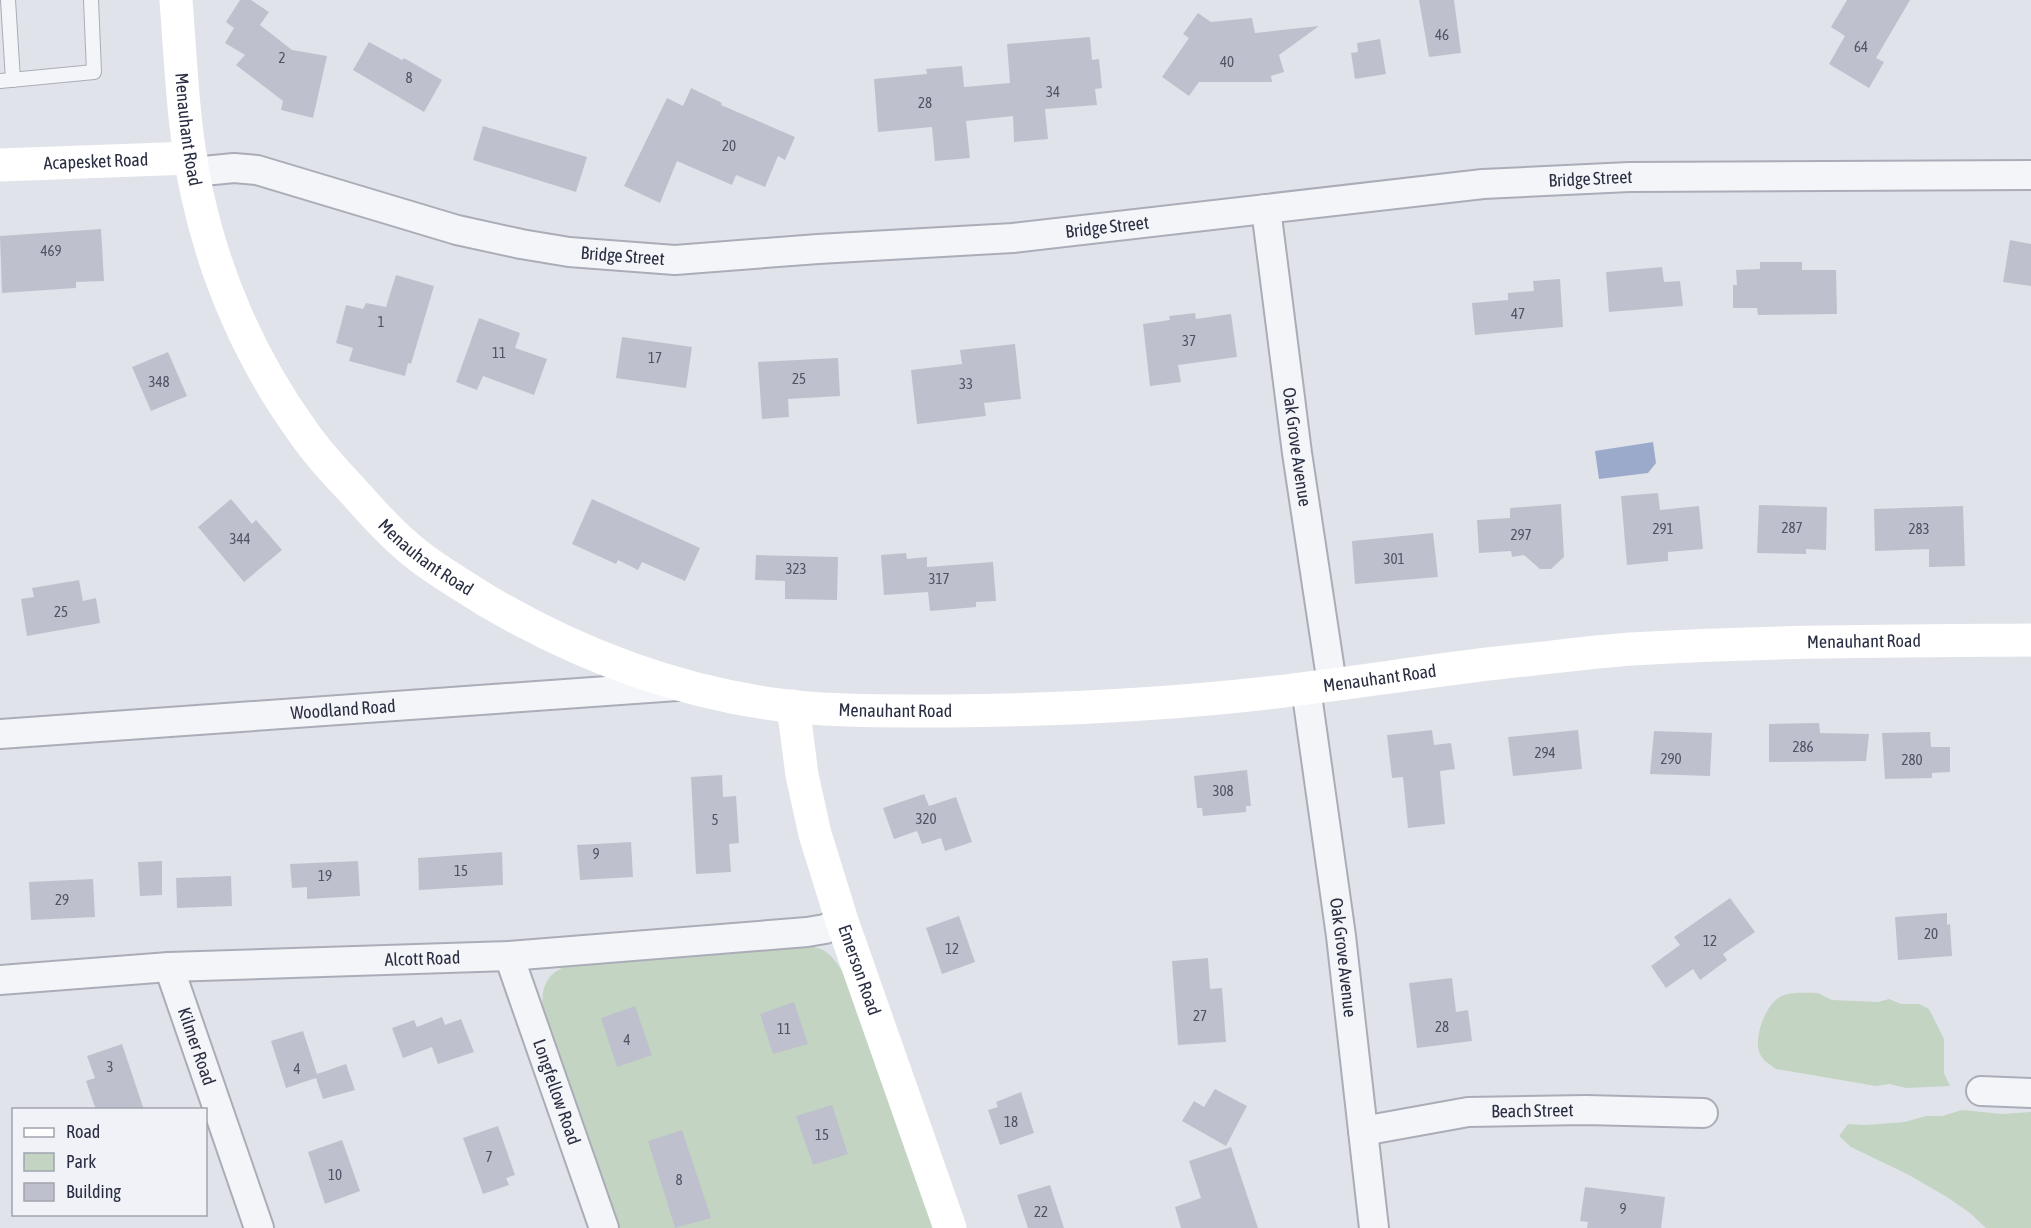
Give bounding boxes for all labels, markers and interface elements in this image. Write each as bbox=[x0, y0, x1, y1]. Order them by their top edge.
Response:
house number: 46 bbox=[1435, 26, 1449, 43]
house number: 64 bbox=[1854, 38, 1868, 55]
house number: 2 bbox=[278, 49, 286, 66]
house number: 40 bbox=[1220, 53, 1234, 70]
house number: 8 bbox=[405, 69, 413, 86]
street label: Menauhant Road bbox=[171, 72, 206, 188]
house number: 34 bbox=[1046, 83, 1060, 100]
house number: 28 bbox=[918, 94, 932, 111]
house number: 20 bbox=[722, 137, 736, 154]
street label: Acapesket Road bbox=[43, 149, 149, 173]
street label: Bridge Street bbox=[1548, 166, 1633, 191]
street label: Bridge Street bbox=[1064, 211, 1150, 242]
house number: 469 bbox=[40, 242, 62, 259]
street label: Bridge Street bbox=[580, 242, 665, 269]
house number: 47 bbox=[1511, 305, 1525, 322]
house number: 1 bbox=[377, 313, 385, 330]
house number: 37 bbox=[1182, 332, 1196, 349]
house number: 11 bbox=[492, 344, 506, 361]
house number: 17 bbox=[648, 349, 662, 366]
house number: 25 bbox=[792, 370, 806, 387]
house number: 348 bbox=[148, 373, 170, 390]
house number: 33 bbox=[959, 375, 973, 392]
street label: Oak Grove Avenue bbox=[1279, 386, 1316, 508]
street label: Menauhant Road bbox=[374, 514, 477, 600]
house number: 287 bbox=[1781, 519, 1803, 536]
house number: 291 bbox=[1652, 520, 1674, 537]
house number: 283 bbox=[1908, 520, 1930, 537]
house number: 297 bbox=[1510, 526, 1532, 543]
house number: 344 bbox=[229, 530, 251, 547]
house number: 301 bbox=[1383, 550, 1405, 567]
house number: 323 bbox=[785, 560, 807, 577]
house number: 317 bbox=[928, 570, 950, 587]
house number: 25 bbox=[54, 603, 68, 620]
street label: Menauhant Road bbox=[1807, 630, 1921, 652]
street label: Menauhant Road bbox=[1322, 660, 1438, 696]
street label: Woodland Road bbox=[290, 695, 396, 723]
street label: Menauhant Road bbox=[838, 699, 952, 721]
house number: 286 bbox=[1792, 738, 1814, 755]
house number: 294 bbox=[1534, 744, 1556, 761]
house number: 290 bbox=[1660, 750, 1682, 767]
house number: 280 bbox=[1901, 751, 1923, 768]
house number: 308 bbox=[1212, 782, 1234, 799]
house number: 320 bbox=[915, 810, 937, 827]
house number: 5 bbox=[711, 811, 719, 828]
house number: 9 bbox=[592, 845, 600, 862]
house number: 15 bbox=[454, 862, 468, 879]
house number: 19 bbox=[318, 867, 332, 884]
house number: 29 bbox=[55, 891, 69, 908]
street label: Oak Grove Avenue bbox=[1326, 896, 1361, 1018]
street label: Emerson Road bbox=[834, 922, 885, 1018]
house number: 20 bbox=[1924, 925, 1938, 942]
house number: 12 bbox=[1703, 932, 1717, 949]
house number: 12 bbox=[945, 940, 959, 957]
street label: Alcott Road bbox=[384, 947, 461, 970]
street label: Kilmer Road bbox=[174, 1005, 220, 1088]
house number: 27 bbox=[1193, 1007, 1207, 1024]
house number: 28 bbox=[1435, 1018, 1449, 1035]
house number: 11 bbox=[777, 1020, 791, 1037]
house number: 4 bbox=[623, 1031, 631, 1048]
street label: Longfellow Road bbox=[529, 1036, 585, 1147]
house number: 3 bbox=[106, 1058, 114, 1075]
house number: 4 bbox=[293, 1060, 301, 1077]
street label: Beach Street bbox=[1491, 1099, 1574, 1122]
legend bbox=[12, 1108, 207, 1216]
house number: 18 bbox=[1004, 1113, 1018, 1130]
text: Road bbox=[66, 1121, 100, 1142]
house number: 15 bbox=[815, 1126, 829, 1143]
house number: 7 bbox=[485, 1148, 493, 1165]
text: Park bbox=[66, 1151, 96, 1172]
house number: 10 bbox=[328, 1166, 342, 1183]
house number: 8 bbox=[675, 1171, 683, 1188]
text: Building bbox=[66, 1181, 121, 1202]
house number: 9 bbox=[1619, 1200, 1627, 1217]
house number: 22 bbox=[1034, 1203, 1048, 1220]

